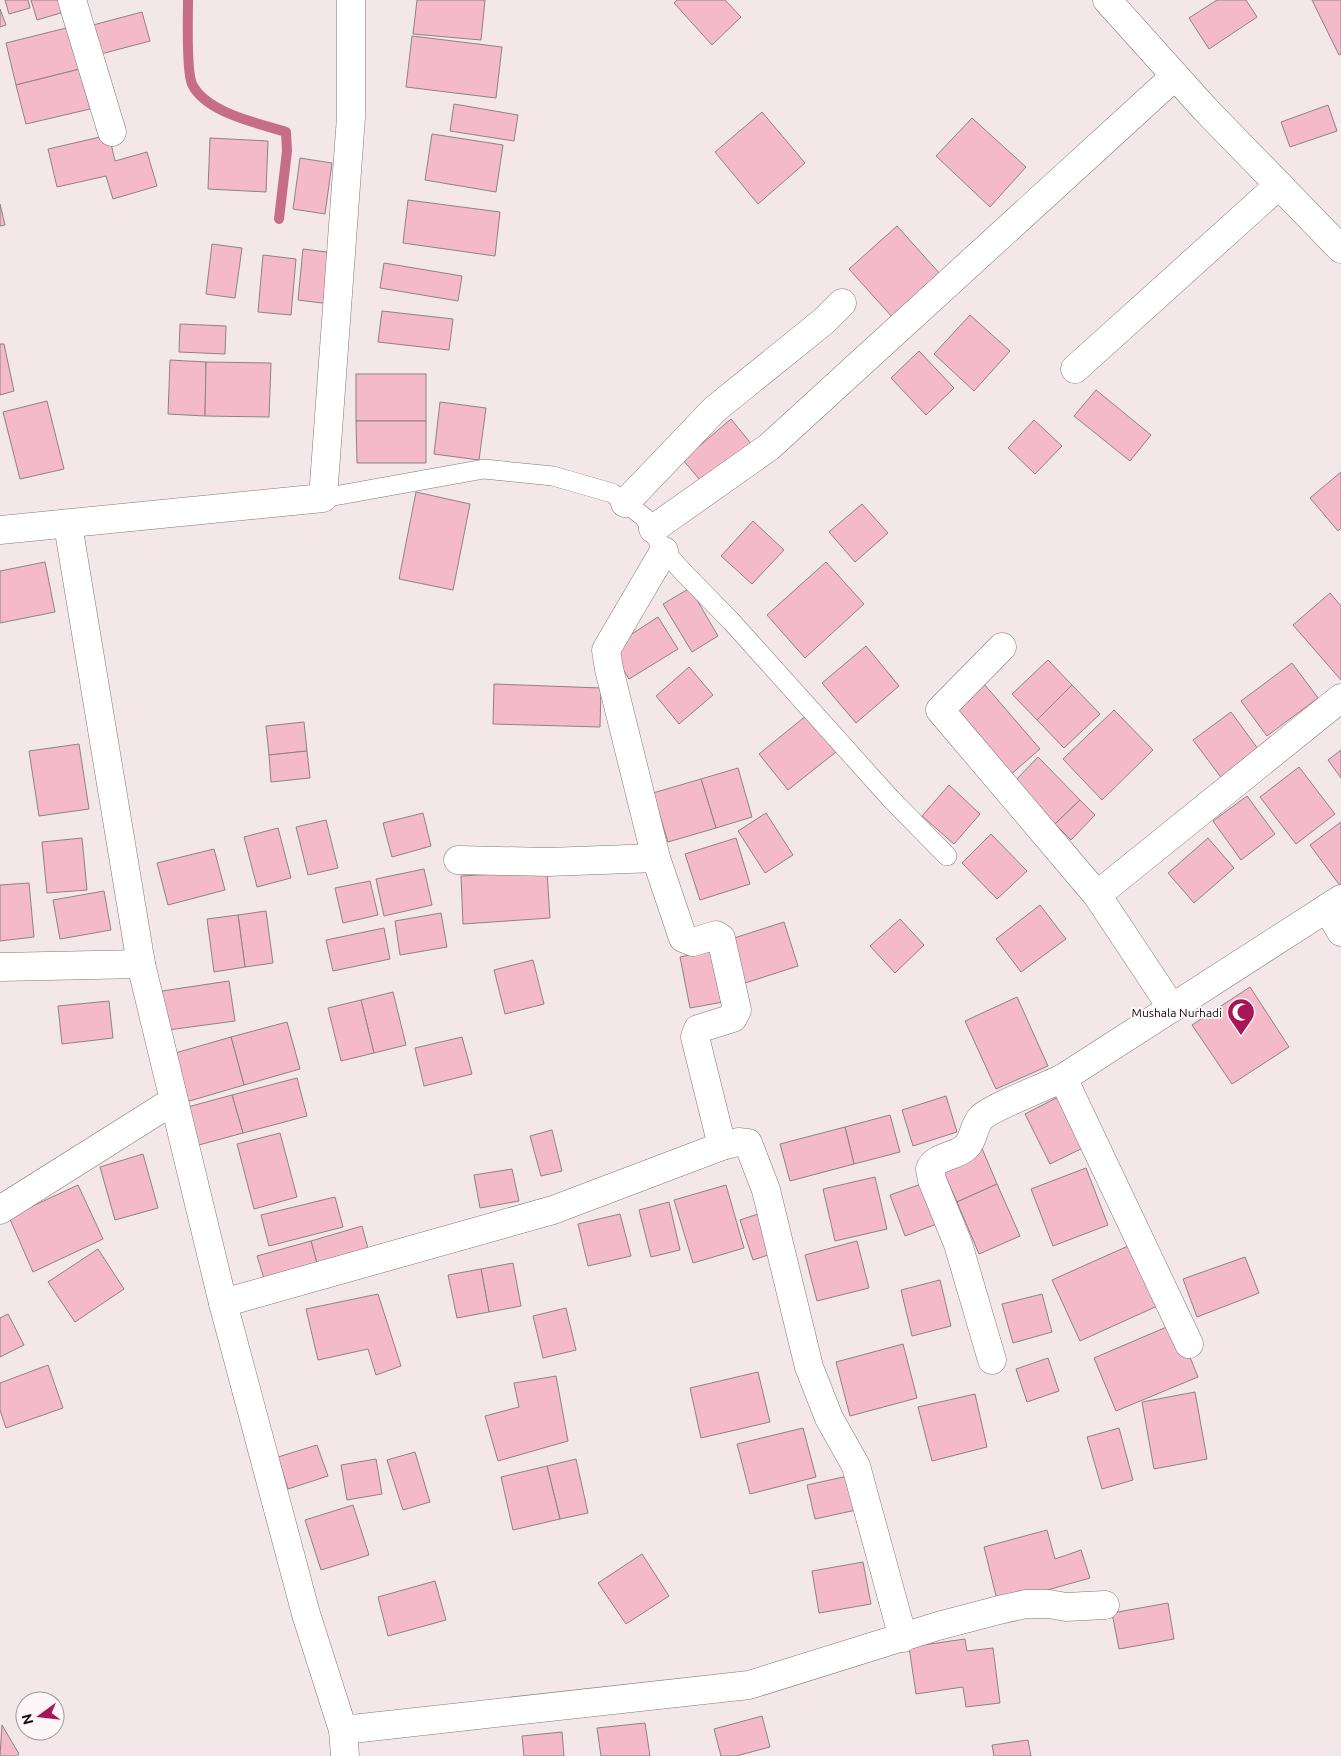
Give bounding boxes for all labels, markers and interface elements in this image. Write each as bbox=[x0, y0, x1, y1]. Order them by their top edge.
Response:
mosque icon: Mushala Nurhadi bbox=[1226, 997, 1256, 1036]
place label: Mushala Nurhadi bbox=[1131, 1006, 1222, 1019]
north arrow bbox=[15, 1691, 65, 1741]
text: N bbox=[18, 1712, 37, 1726]

